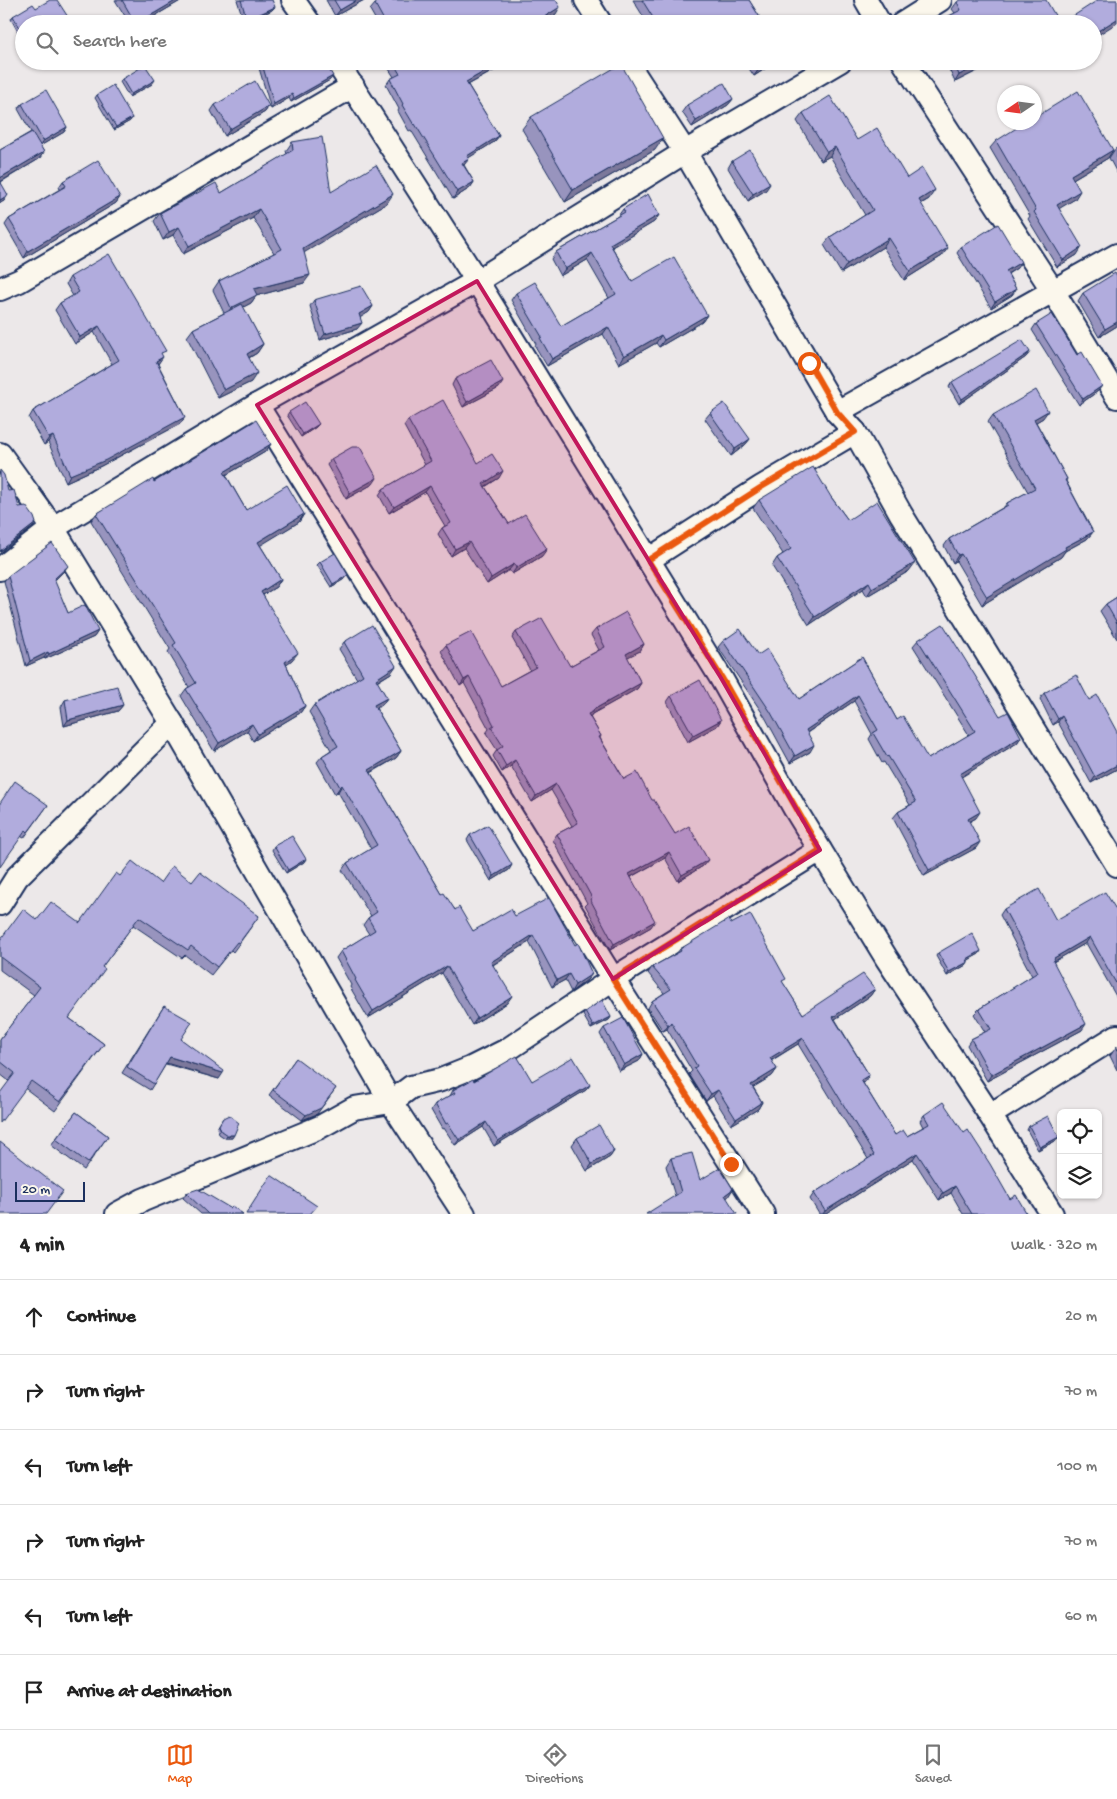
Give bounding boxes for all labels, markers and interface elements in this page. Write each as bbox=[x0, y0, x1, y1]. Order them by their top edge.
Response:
search box bbox=[15, 15, 1102, 70]
icon: search bbox=[33, 29, 61, 57]
text: Search here bbox=[73, 31, 167, 54]
north arrow bbox=[997, 85, 1042, 130]
route start bbox=[798, 352, 821, 375]
map controls bbox=[1057, 1109, 1102, 1199]
button: locate bbox=[1057, 1109, 1102, 1154]
route end bbox=[720, 1153, 743, 1176]
button: layers bbox=[1057, 1154, 1102, 1199]
scale bar bbox=[15, 1179, 85, 1202]
text: 20 m bbox=[22, 1182, 50, 1199]
text: 4 min bbox=[20, 1234, 64, 1259]
text: Walk · 320 m bbox=[1011, 1237, 1097, 1256]
icon: ahead bbox=[20, 1303, 48, 1331]
text: Continue bbox=[67, 1306, 136, 1329]
text: 20 m bbox=[1065, 1308, 1097, 1327]
icon: right bbox=[20, 1378, 48, 1406]
text: Turn right bbox=[67, 1381, 143, 1404]
text: 70 m bbox=[1064, 1383, 1097, 1402]
icon: left bbox=[20, 1453, 48, 1481]
text: Turn left bbox=[67, 1456, 131, 1479]
text: 100 m bbox=[1057, 1458, 1097, 1477]
icon: right bbox=[20, 1528, 48, 1556]
text: Turn right bbox=[67, 1531, 143, 1554]
text: 70 m bbox=[1064, 1533, 1097, 1552]
icon: left bbox=[20, 1603, 48, 1631]
text: Turn left bbox=[67, 1606, 131, 1629]
text: 60 m bbox=[1065, 1608, 1097, 1627]
icon: arrive bbox=[20, 1678, 48, 1706]
text: Arrive at destination bbox=[67, 1681, 231, 1704]
tab: Map bbox=[166, 1741, 194, 1788]
tab: Directions bbox=[526, 1741, 583, 1788]
tab: Saved bbox=[915, 1741, 951, 1788]

